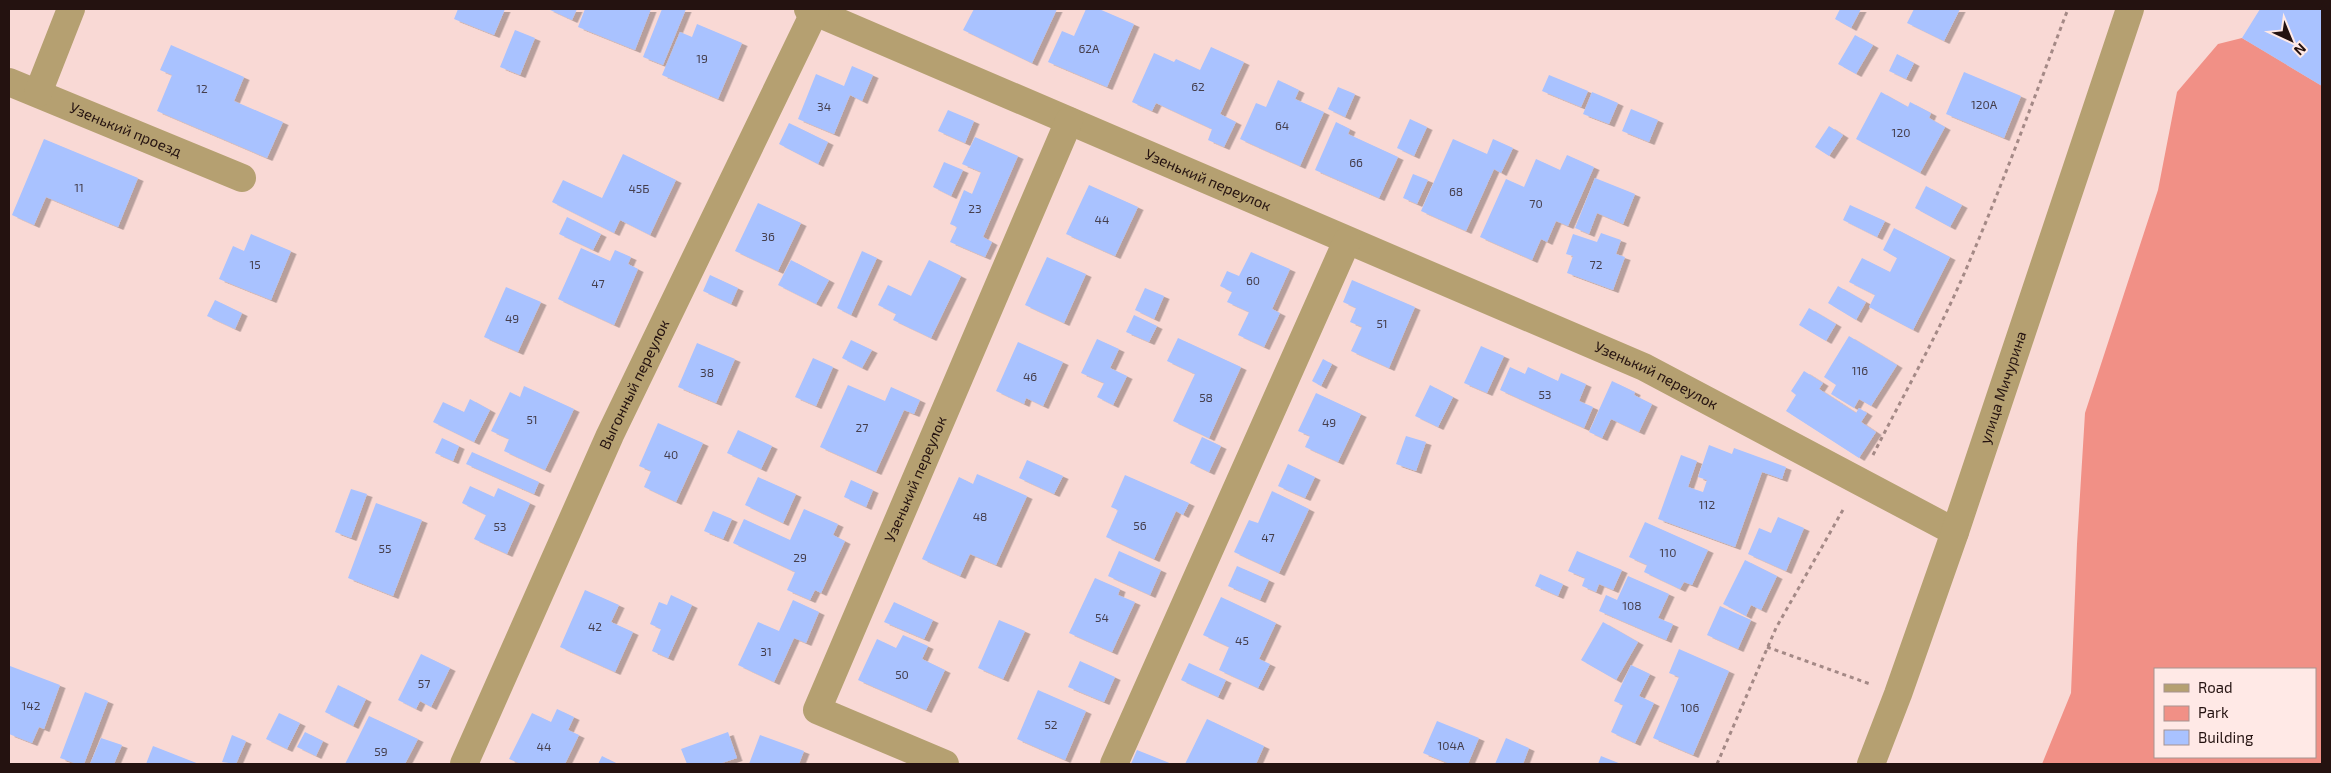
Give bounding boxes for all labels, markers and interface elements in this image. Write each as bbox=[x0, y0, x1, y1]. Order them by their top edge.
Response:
north arrow bbox=[2266, 15, 2316, 65]
text: N bbox=[2291, 40, 2310, 59]
house number: 62А bbox=[1078, 41, 1100, 55]
house number: 19 bbox=[696, 51, 708, 65]
house number: 62 bbox=[1191, 79, 1205, 93]
house number: 12 bbox=[196, 81, 208, 95]
house number: 120А bbox=[1971, 97, 1998, 111]
street label: Узенький проезд bbox=[67, 98, 185, 160]
house number: 34 bbox=[817, 99, 831, 113]
house number: 64 bbox=[1275, 118, 1289, 132]
house number: 120 bbox=[1892, 125, 1910, 139]
street label: Узенький переулок bbox=[1142, 144, 1274, 214]
house number: 66 bbox=[1349, 155, 1363, 169]
house number: 11 bbox=[74, 180, 84, 194]
house number: 45Б bbox=[628, 181, 650, 195]
house number: 68 bbox=[1449, 184, 1463, 198]
house number: 70 bbox=[1529, 196, 1543, 210]
house number: 23 bbox=[968, 201, 982, 215]
house number: 44 bbox=[1095, 212, 1109, 226]
house number: 36 bbox=[761, 229, 775, 243]
house number: 15 bbox=[249, 257, 261, 271]
house number: 72 bbox=[1590, 257, 1603, 271]
house number: 60 bbox=[1246, 273, 1260, 287]
house number: 47 bbox=[591, 276, 605, 290]
house number: 49 bbox=[505, 311, 519, 325]
street label: Выгонный переулок bbox=[595, 316, 673, 452]
house number: 51 bbox=[1376, 316, 1388, 330]
street label: улица Мичурина bbox=[1975, 329, 2030, 446]
street label: Узенький переулок bbox=[1592, 337, 1721, 413]
house number: 116 bbox=[1852, 363, 1868, 377]
house number: 38 bbox=[700, 365, 714, 379]
house number: 46 bbox=[1023, 369, 1037, 383]
house number: 53 bbox=[1538, 387, 1552, 401]
house number: 58 bbox=[1199, 390, 1213, 404]
house number: 51 bbox=[526, 412, 538, 426]
street label: Узенький переулок bbox=[880, 413, 950, 545]
house number: 49 bbox=[1322, 415, 1336, 429]
house number: 27 bbox=[856, 420, 868, 434]
house number: 40 bbox=[664, 447, 678, 461]
house number: 112 bbox=[1699, 497, 1715, 511]
house number: 48 bbox=[973, 509, 987, 523]
house number: 56 bbox=[1133, 518, 1147, 532]
house number: 53 bbox=[493, 519, 507, 533]
house number: 47 bbox=[1261, 530, 1275, 544]
house number: 55 bbox=[379, 541, 391, 555]
house number: 110 bbox=[1660, 545, 1676, 559]
house number: 29 bbox=[793, 550, 807, 564]
house number: 108 bbox=[1622, 598, 1642, 612]
house number: 54 bbox=[1095, 610, 1109, 624]
house number: 42 bbox=[588, 619, 602, 633]
house number: 45 bbox=[1235, 633, 1249, 647]
house number: 31 bbox=[760, 644, 772, 658]
house number: 50 bbox=[895, 667, 909, 681]
legend bbox=[2154, 668, 2316, 758]
house number: 57 bbox=[418, 676, 430, 690]
text: Road bbox=[2198, 678, 2233, 696]
house number: 142 bbox=[22, 698, 41, 712]
house number: 106 bbox=[1681, 700, 1700, 714]
text: Park bbox=[2198, 703, 2229, 721]
house number: 52 bbox=[1044, 717, 1058, 731]
text: Building bbox=[2198, 728, 2254, 746]
house number: 104А bbox=[1438, 738, 1465, 752]
house number: 44 bbox=[537, 739, 551, 753]
house number: 59 bbox=[374, 744, 388, 758]

